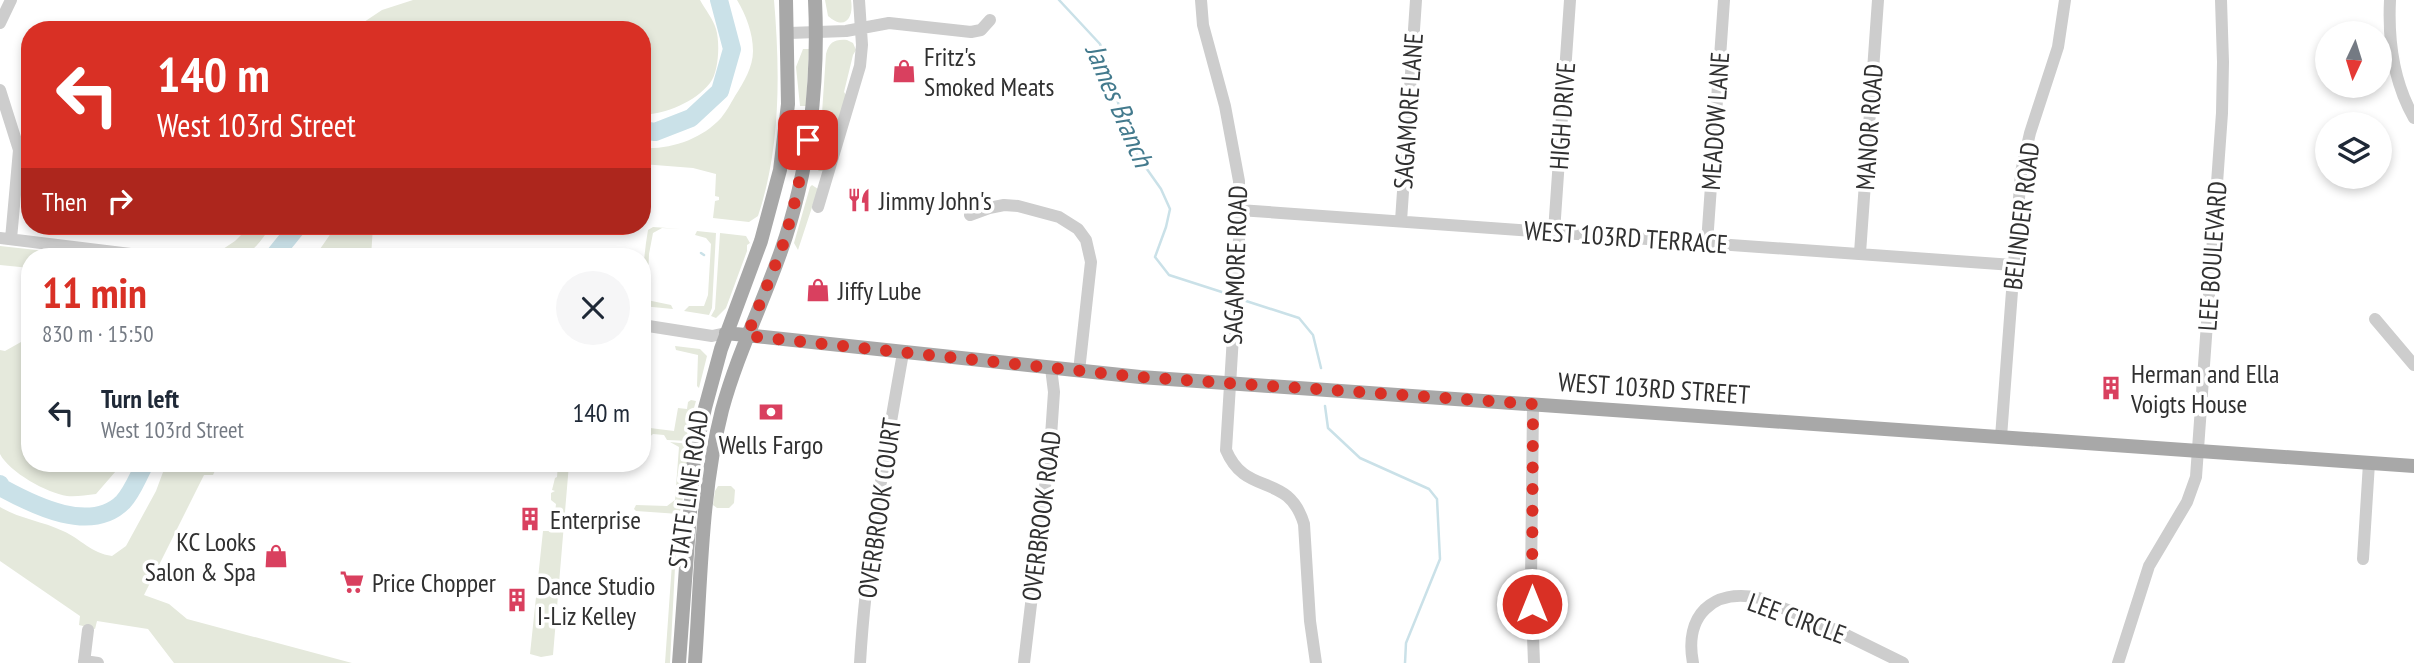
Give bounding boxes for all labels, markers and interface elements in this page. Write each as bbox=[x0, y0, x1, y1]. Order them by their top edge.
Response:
north arrow bbox=[2315, 21, 2392, 98]
map controls bbox=[2315, 21, 2392, 189]
street label: SAGAMORE LANE bbox=[1386, 32, 1430, 190]
water label: James Branch bbox=[1077, 37, 1163, 174]
place label: Fritz's Smoked Meats bbox=[924, 40, 1054, 103]
text: 140 m bbox=[157, 42, 270, 106]
icon: left bbox=[42, 49, 133, 140]
street label: MEADOW LANE bbox=[1694, 51, 1736, 191]
shop icon: Fritz's Smoked Meats bbox=[890, 57, 918, 85]
street label: HIGH DRIVE bbox=[1542, 61, 1582, 171]
street label: MANOR ROAD bbox=[1848, 63, 1890, 191]
text: West 103rd Street bbox=[157, 104, 356, 146]
pin bbox=[778, 110, 838, 170]
button: layers bbox=[2315, 112, 2392, 189]
icon: arrive bbox=[789, 121, 827, 159]
street label: BELINDER ROAD bbox=[1996, 140, 2046, 292]
street label: LEE BOULEVARD bbox=[2190, 180, 2234, 332]
icon: right bbox=[101, 182, 139, 220]
place label: Jimmy John's bbox=[878, 184, 992, 217]
text: Then bbox=[42, 185, 87, 218]
street label: SAGAMORE ROAD bbox=[1216, 185, 1254, 345]
restaurant icon: Jimmy John's bbox=[845, 186, 873, 214]
street label: WEST 103RD TERRACE bbox=[1523, 213, 1729, 261]
text: 11 min bbox=[42, 265, 147, 320]
button: close bbox=[556, 271, 630, 345]
place label: Jiffy Lube bbox=[837, 274, 922, 307]
shop icon: Jiffy Lube bbox=[804, 276, 832, 304]
text: 830 m · 15:50 bbox=[42, 319, 154, 348]
place label: Herman and Ella Voigts House bbox=[2130, 357, 2279, 420]
street label: WEST 103RD STREET bbox=[1557, 365, 1751, 411]
building icon: Herman and Ella Voigts House bbox=[2097, 374, 2125, 402]
text: Turn left bbox=[101, 382, 179, 415]
icon: left bbox=[42, 394, 80, 432]
text: 140 m bbox=[572, 396, 630, 429]
bank icon: Wells Fargo bbox=[757, 398, 785, 426]
street label: STATE LINE ROAD bbox=[661, 408, 715, 570]
text: West 103rd Street bbox=[101, 415, 244, 444]
street label: OVERBROOK COURT bbox=[850, 415, 908, 600]
place label: Wells Fargo bbox=[719, 428, 823, 461]
street label: OVERBROOK ROAD bbox=[1014, 429, 1068, 603]
place label: Enterprise bbox=[550, 503, 641, 536]
building icon: Enterprise bbox=[516, 505, 544, 533]
place label: KC Looks Salon & Spa bbox=[145, 525, 256, 588]
shop icon: KC Looks Salon & Spa bbox=[262, 542, 290, 570]
place label: Price Chopper bbox=[372, 566, 496, 599]
position arrow bbox=[1495, 567, 1569, 641]
supermarket icon: Price Chopper bbox=[338, 568, 366, 596]
place label: Dance Studio I-Liz Kelley bbox=[537, 569, 655, 632]
street label: LEE CIRCLE bbox=[1743, 585, 1851, 651]
building icon: Dance Studio I-Liz Kelley bbox=[503, 586, 531, 614]

